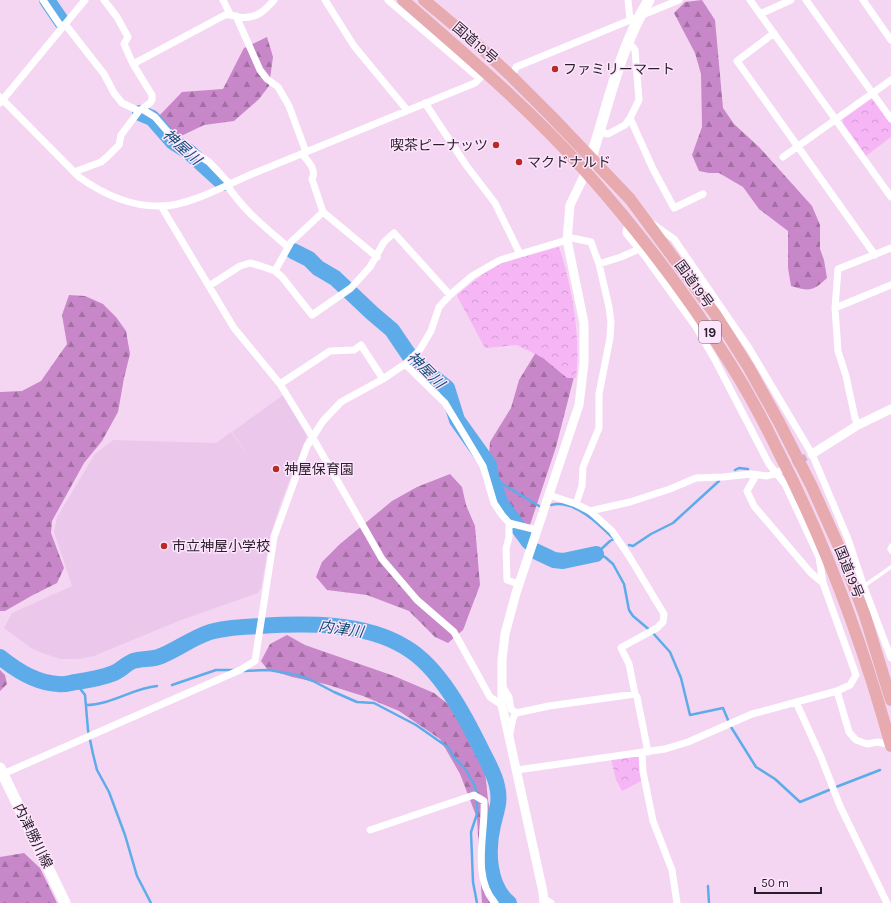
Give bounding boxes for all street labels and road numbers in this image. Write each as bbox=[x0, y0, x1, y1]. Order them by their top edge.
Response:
street label: 国道19号 bbox=[449, 19, 501, 67]
street label: 国道19号 bbox=[671, 257, 717, 311]
road number: 19 bbox=[699, 321, 721, 343]
street label: 国道19号 bbox=[831, 543, 867, 601]
street label: 内津勝川線 bbox=[10, 801, 56, 871]

